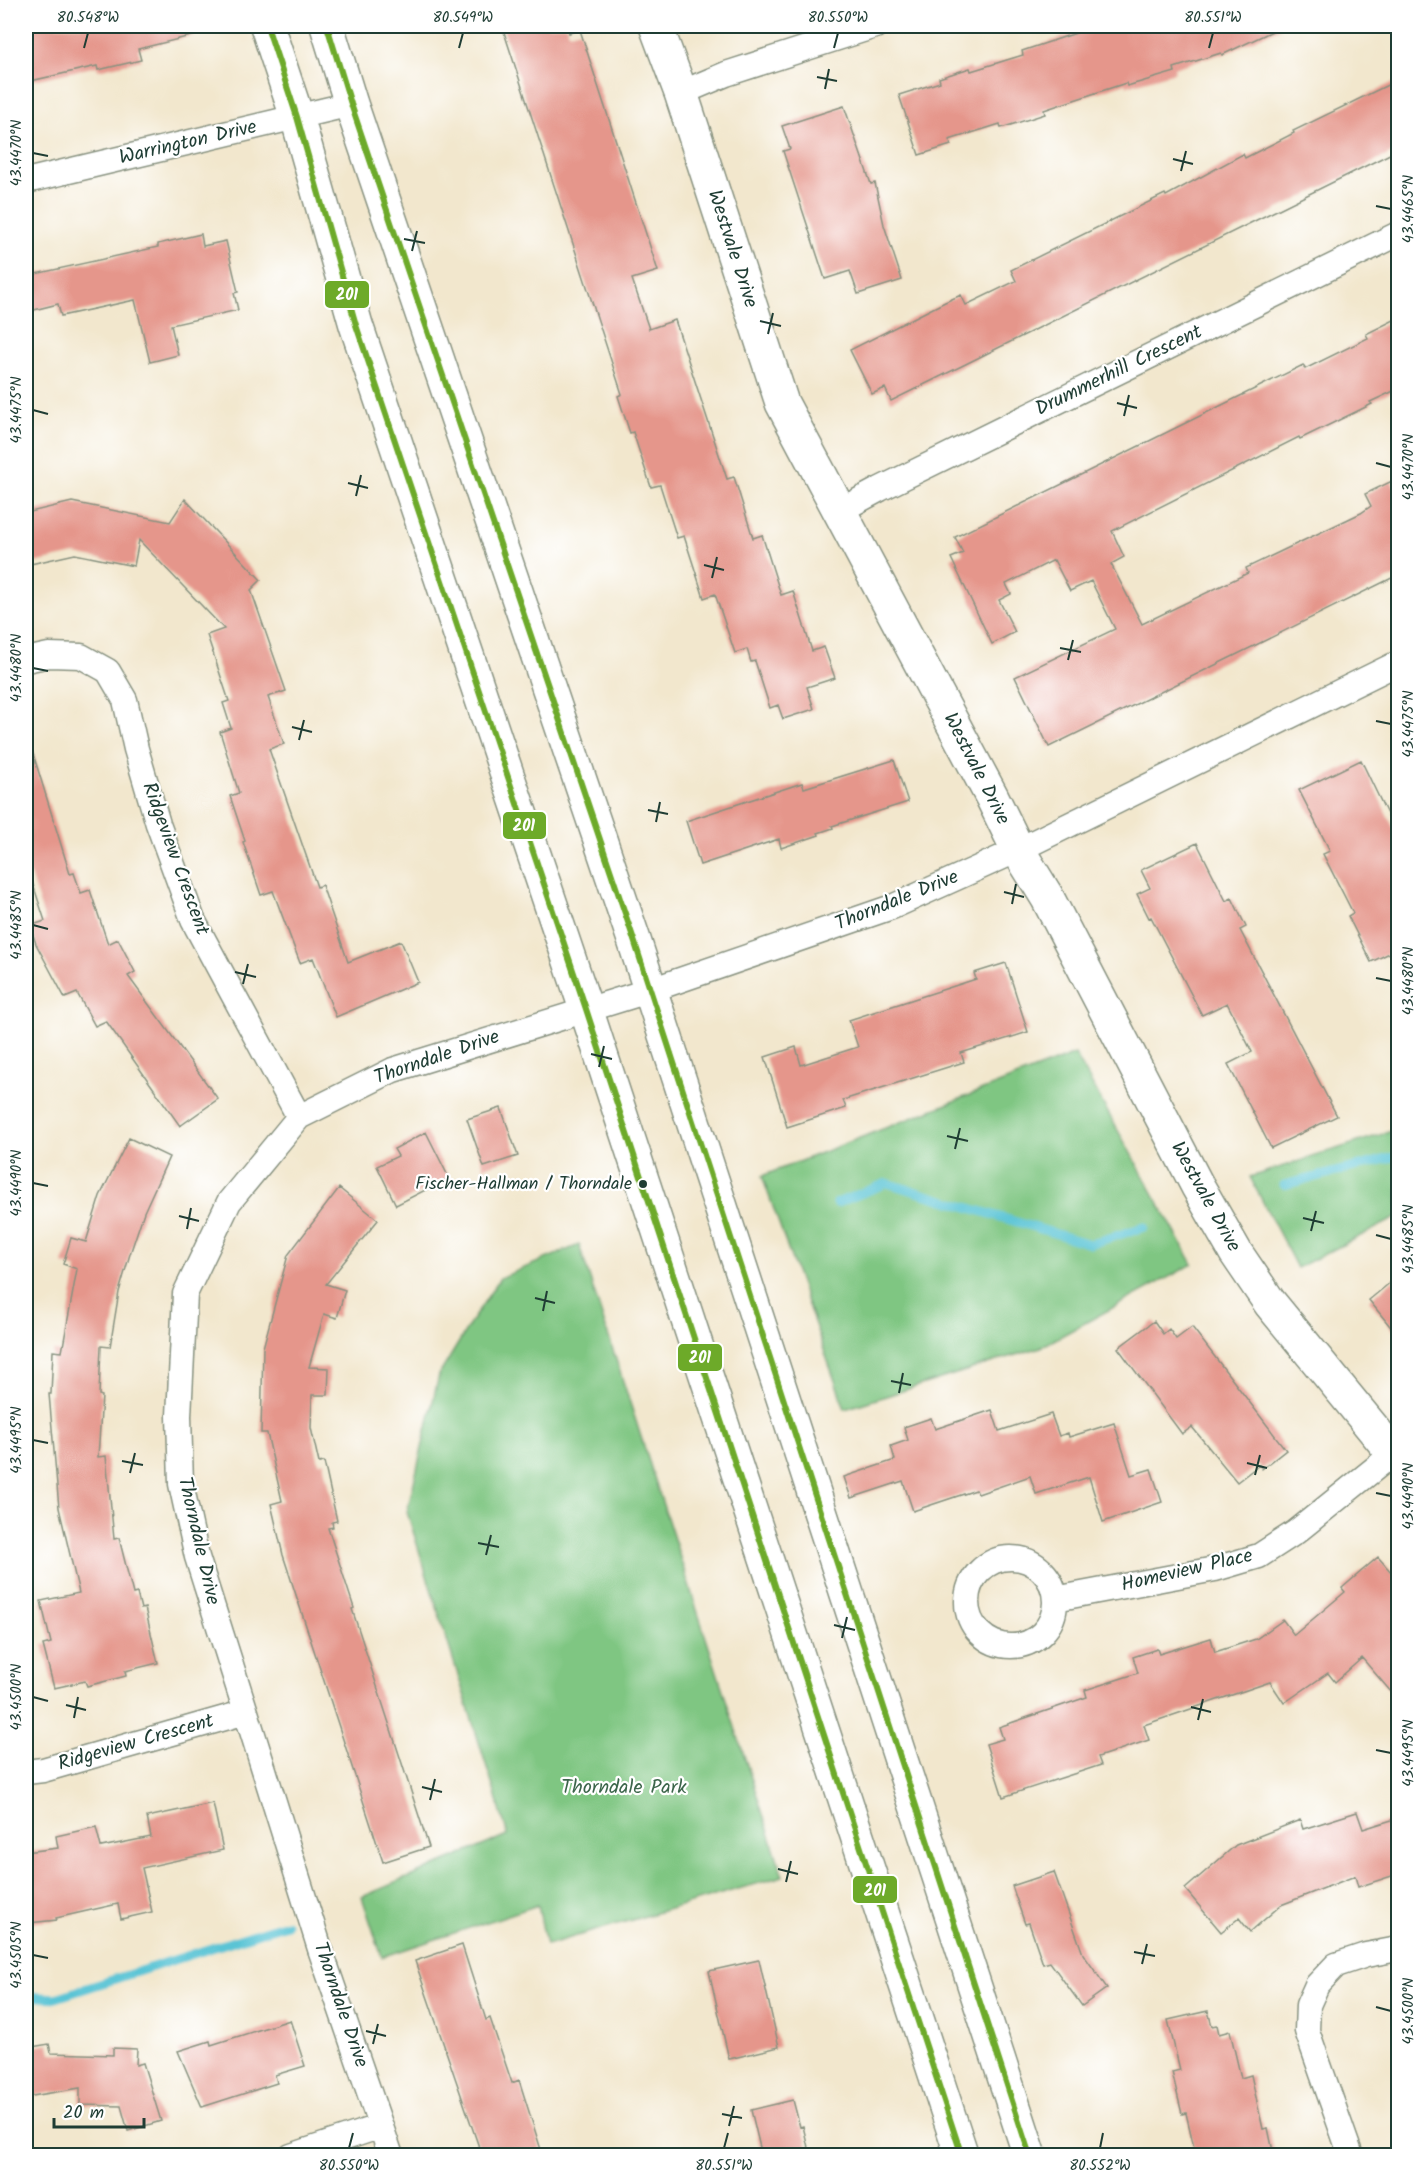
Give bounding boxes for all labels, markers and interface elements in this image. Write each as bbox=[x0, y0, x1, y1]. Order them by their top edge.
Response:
text: 80.548°W bbox=[57, 6, 119, 30]
text: 80.549°W bbox=[433, 6, 494, 30]
text: 80.550°W bbox=[808, 6, 869, 30]
text: 80.551°W bbox=[1184, 6, 1242, 30]
street label: Warrington Drive bbox=[116, 112, 260, 174]
text: 43.4470°N bbox=[5, 120, 29, 186]
text: 43.4465°N bbox=[1397, 175, 1421, 243]
street label: Westvale Drive bbox=[698, 186, 766, 312]
line badge: 201 bbox=[324, 280, 370, 309]
text: 201 bbox=[336, 283, 358, 308]
street label: Drummerhill Crescent bbox=[1030, 317, 1208, 425]
text: 43.4475°N bbox=[5, 376, 29, 444]
text: 43.4470°N bbox=[1397, 434, 1421, 500]
text: 43.4480°N bbox=[5, 634, 29, 702]
text: 43.4475°N bbox=[1397, 690, 1421, 758]
street label: Westvale Drive bbox=[934, 707, 1018, 831]
street label: Ridgeview Crescent bbox=[132, 778, 218, 940]
line badge: 201 bbox=[502, 811, 547, 840]
text: 201 bbox=[513, 814, 535, 839]
street label: Thorndale Drive bbox=[830, 862, 964, 940]
text: 43.4485°N bbox=[5, 890, 29, 960]
text: 43.4480°N bbox=[1397, 947, 1421, 1015]
street label: Thorndale Drive bbox=[370, 1022, 504, 1094]
street label: Westvale Drive bbox=[1161, 1136, 1249, 1258]
text: 43.4490°N bbox=[5, 1150, 29, 1216]
place label: Fischer-Hallman / Thorndale bbox=[415, 1170, 632, 1199]
marker: Fischer-Hallman / Thorndale bbox=[637, 1178, 649, 1190]
text: 43.4485°N bbox=[1397, 1204, 1421, 1274]
line badge: 201 bbox=[677, 1343, 723, 1372]
text: 201 bbox=[689, 1346, 711, 1371]
text: 43.4495°N bbox=[5, 1406, 29, 1474]
text: 43.4490°N bbox=[1397, 1463, 1421, 1529]
street label: Thorndale Drive bbox=[168, 1474, 228, 1608]
street label: Homeview Place bbox=[1118, 1540, 1256, 1602]
text: 43.4500°N bbox=[5, 1664, 29, 1730]
street label: Ridgeview Crescent bbox=[54, 1705, 218, 1781]
text: 43.4495°N bbox=[1397, 1719, 1421, 1787]
park label: Thorndale Park bbox=[561, 1772, 687, 1804]
line badge: 201 bbox=[852, 1875, 898, 1904]
text: 201 bbox=[864, 1879, 886, 1904]
text: 43.4505°N bbox=[5, 1921, 29, 1989]
street label: Thorndale Drive bbox=[304, 1938, 376, 2072]
text: 43.4500°N bbox=[1397, 1978, 1421, 2044]
scale bar bbox=[54, 2091, 144, 2129]
text: 20 m bbox=[63, 2099, 104, 2128]
text: 80.550°W bbox=[319, 2154, 380, 2178]
text: 80.551°W bbox=[695, 2154, 753, 2178]
text: 80.552°W bbox=[1069, 2154, 1131, 2178]

